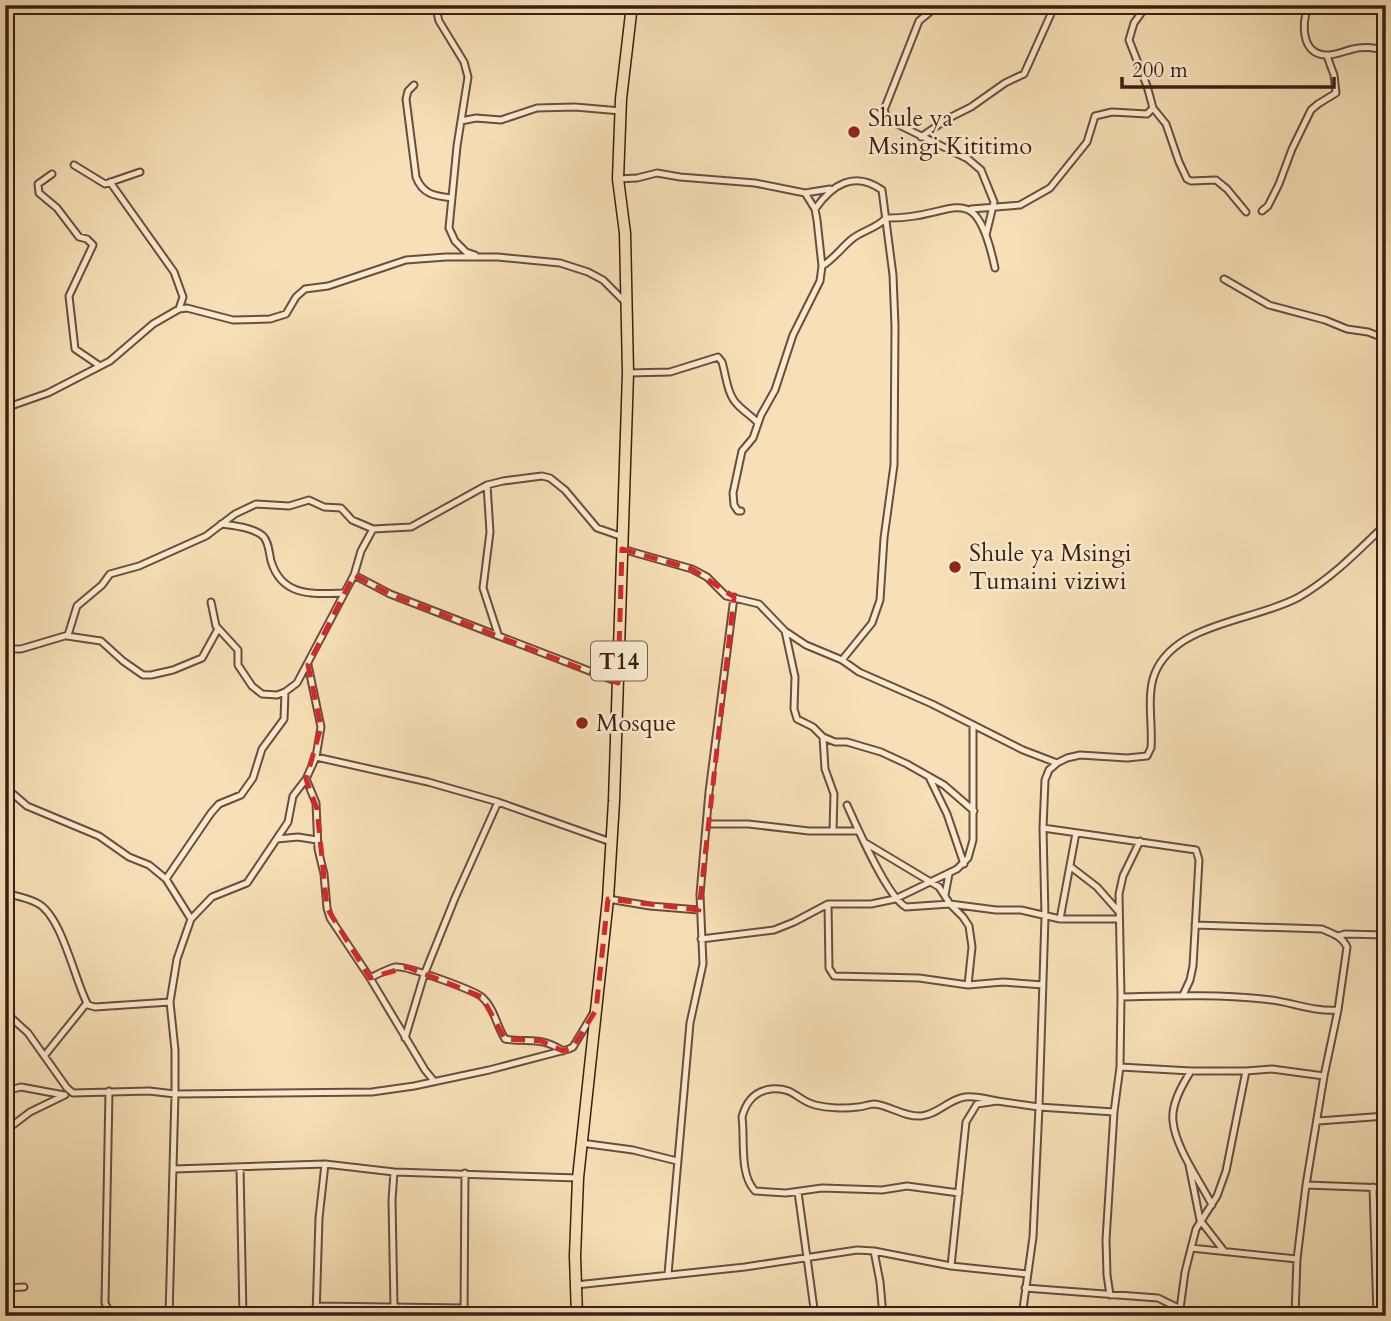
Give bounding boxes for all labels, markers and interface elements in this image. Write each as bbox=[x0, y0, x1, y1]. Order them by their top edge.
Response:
scale bar bbox=[1122, 46, 1333, 90]
text: 200 m bbox=[1132, 56, 1188, 85]
place label: Shule ya Msingi Kititimo bbox=[868, 102, 1032, 163]
marker: Shule ya Msingi Kititimo bbox=[846, 124, 862, 140]
place label: Shule ya Msingi Tumaini viziwi bbox=[969, 537, 1132, 598]
marker: Shule ya Msingi Tumaini viziwi bbox=[947, 559, 963, 575]
road number: T14 bbox=[591, 642, 647, 680]
place label: Mosque bbox=[596, 707, 677, 740]
marker: Mosque bbox=[574, 715, 590, 731]

